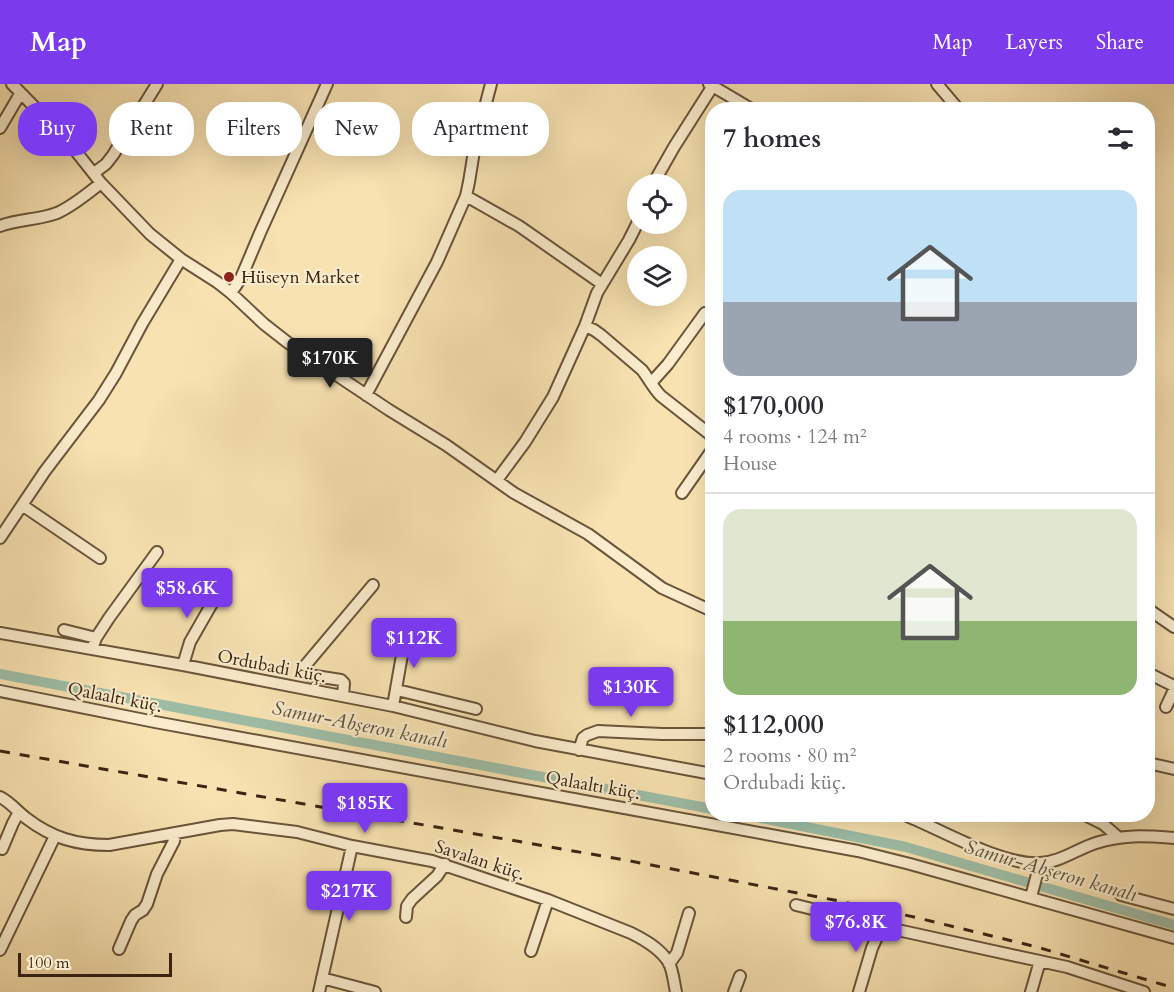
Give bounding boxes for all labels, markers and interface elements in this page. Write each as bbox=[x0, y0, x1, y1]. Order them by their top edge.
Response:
text: Map bbox=[30, 23, 87, 61]
text: Map bbox=[933, 28, 973, 57]
text: Layers bbox=[1006, 28, 1063, 57]
text: Share bbox=[1096, 28, 1144, 57]
chip: Buy bbox=[18, 102, 97, 156]
chip: Rent bbox=[109, 102, 194, 156]
chip: Filters bbox=[206, 102, 302, 156]
chip: New bbox=[314, 102, 400, 156]
chip: Apartment bbox=[412, 102, 549, 156]
text: 7 homes bbox=[723, 121, 821, 156]
icon: filters bbox=[1104, 122, 1137, 155]
map controls bbox=[627, 174, 687, 306]
button: locate bbox=[627, 174, 687, 234]
icon: home bbox=[876, 229, 984, 337]
button: layers bbox=[627, 246, 687, 306]
place label: Hüseyn Market bbox=[241, 265, 360, 290]
marker: Hüseyn Market bbox=[222, 270, 236, 284]
pin: $170K bbox=[288, 338, 372, 389]
text: $170K bbox=[301, 344, 359, 371]
text: $170,000 bbox=[723, 388, 824, 423]
text: 4 rooms · 124 m² bbox=[723, 423, 867, 450]
text: House bbox=[723, 450, 777, 477]
icon: home bbox=[876, 548, 984, 656]
pin: $58.6K bbox=[138, 568, 236, 619]
text: $58.6K bbox=[156, 574, 218, 601]
pin: $112K bbox=[372, 618, 456, 669]
text: $112K bbox=[385, 624, 443, 651]
street label: Ordubadi küç. bbox=[215, 644, 329, 689]
pin: $130K bbox=[589, 667, 673, 718]
text: $130K bbox=[602, 673, 660, 700]
street label: Qalaaltı küç. bbox=[65, 676, 164, 719]
water label: Samur-Abşeron kanalı bbox=[270, 694, 451, 755]
text: $112,000 bbox=[723, 707, 824, 742]
text: 2 rooms · 80 m² bbox=[723, 742, 856, 769]
street label: Qalaaltı küç. bbox=[544, 765, 642, 806]
text: Ordubadi küç. bbox=[723, 769, 846, 796]
pin: $185K bbox=[323, 783, 407, 834]
text: $185K bbox=[336, 789, 394, 816]
water label: Samur-Abşeron kanalı bbox=[961, 833, 1141, 908]
street label: Savalan küç. bbox=[432, 834, 528, 887]
pin: $217K bbox=[307, 871, 391, 922]
text: $217K bbox=[320, 877, 378, 904]
pin: $76.8K bbox=[807, 902, 905, 953]
text: $76.8K bbox=[825, 908, 887, 935]
scale bar bbox=[18, 950, 172, 978]
text: 100 m bbox=[27, 952, 69, 974]

